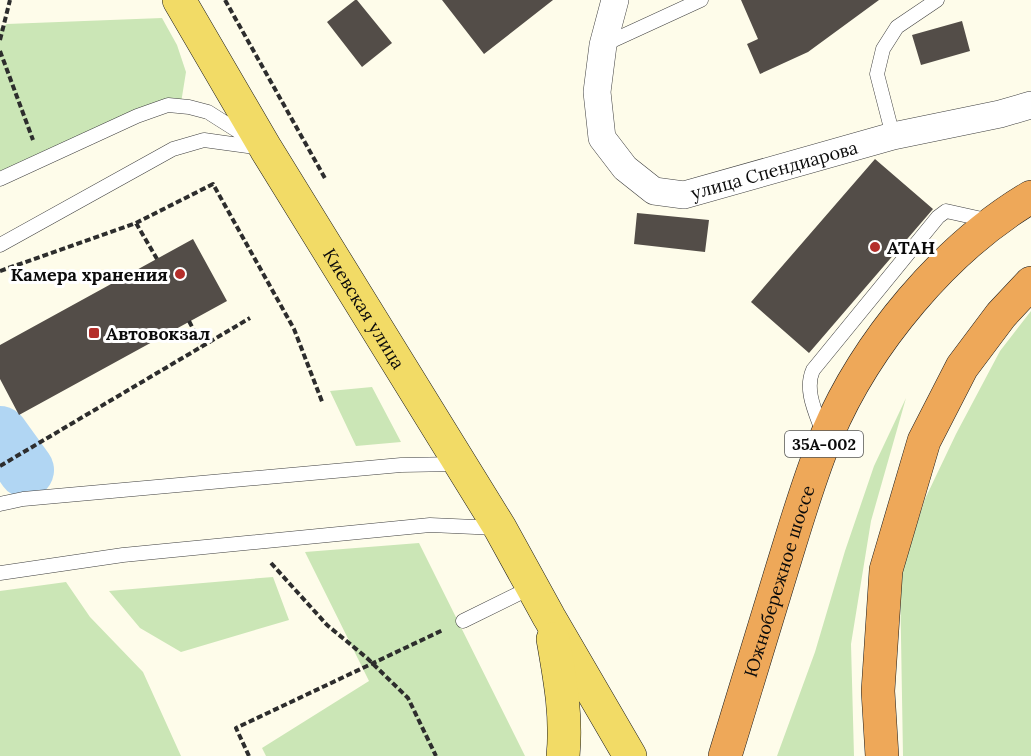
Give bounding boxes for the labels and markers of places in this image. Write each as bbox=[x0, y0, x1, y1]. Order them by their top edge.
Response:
place label: АТАН bbox=[887, 236, 935, 259]
marker: АТАН bbox=[868, 240, 882, 254]
place label: Камера хранения bbox=[11, 263, 168, 286]
marker: Камера хранения bbox=[173, 267, 187, 281]
place label: Автовокзал bbox=[106, 322, 210, 345]
marker: Автовокзал bbox=[87, 326, 101, 340]

